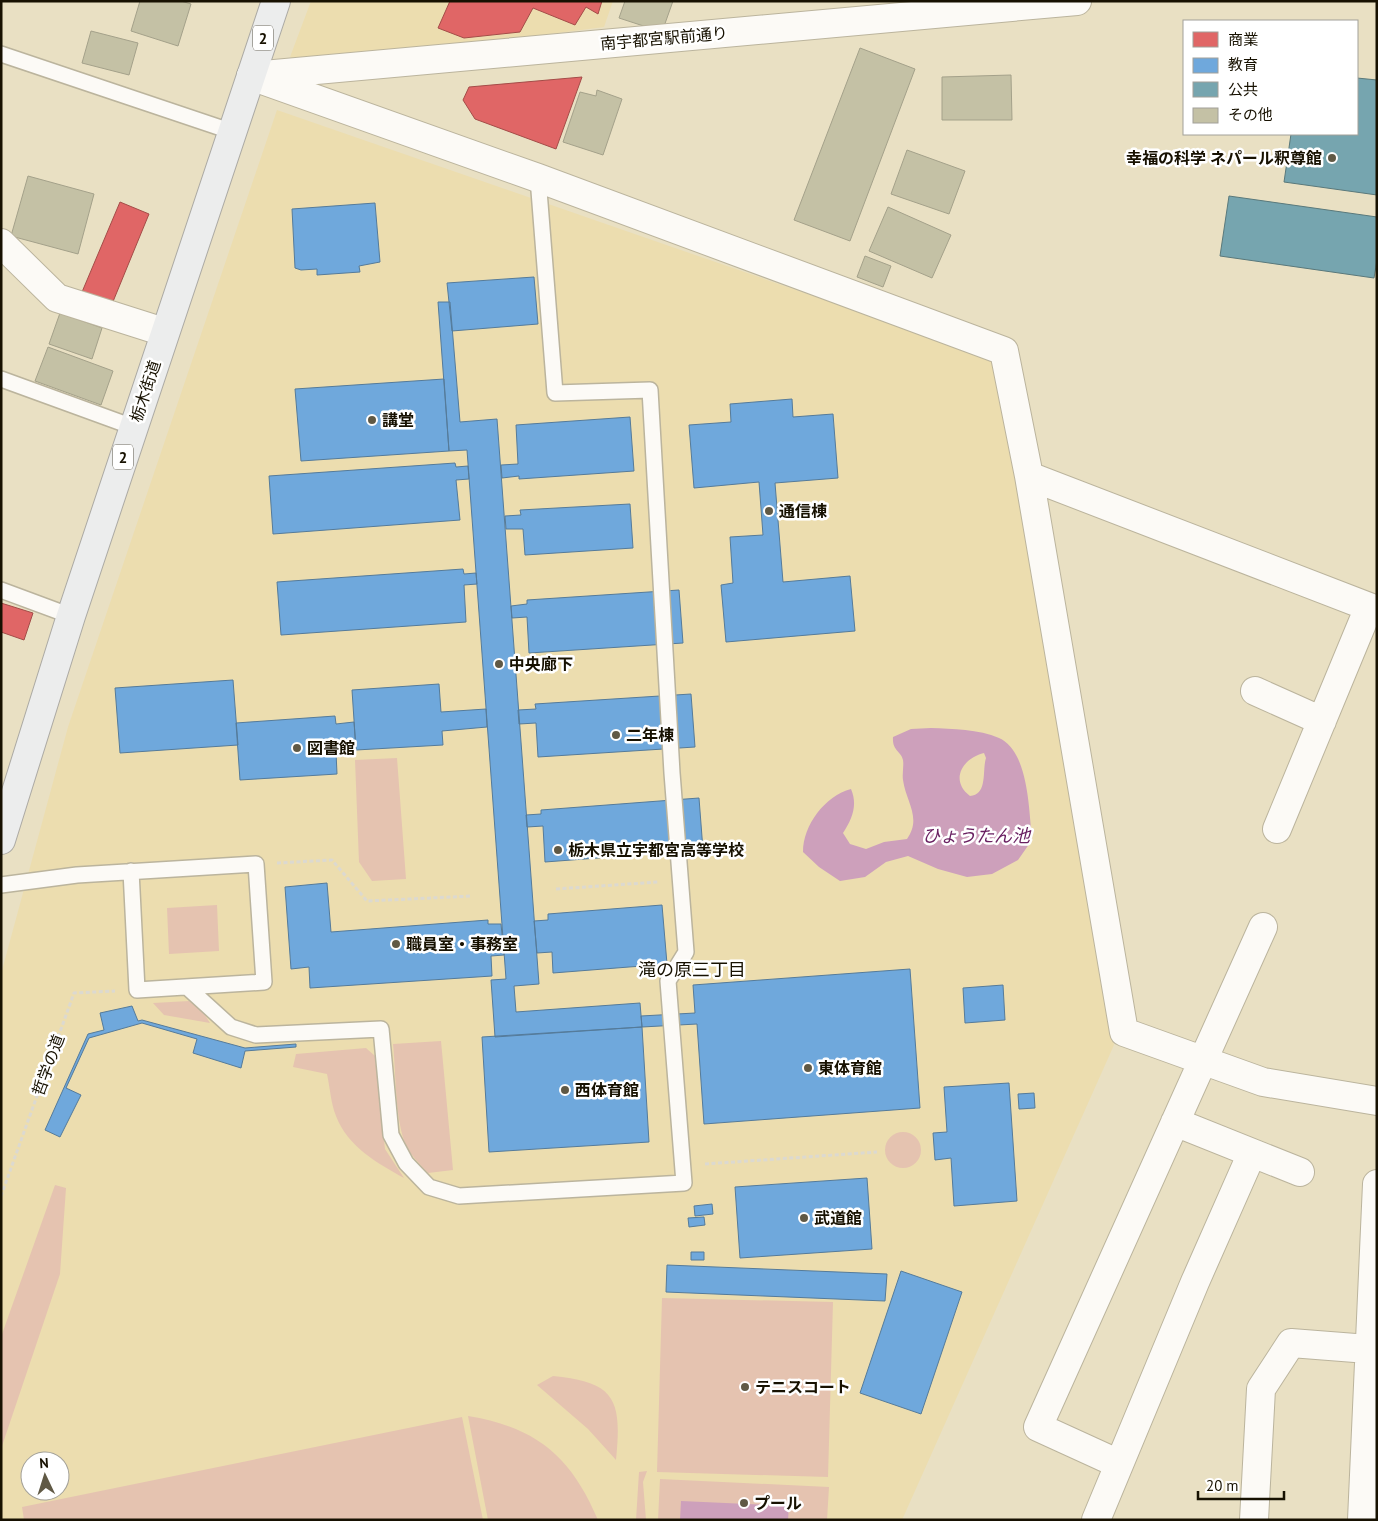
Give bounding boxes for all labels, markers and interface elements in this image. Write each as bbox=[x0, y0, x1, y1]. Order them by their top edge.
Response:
legend bbox=[1183, 20, 1358, 135]
street label: 南宇都宮駅前通り bbox=[599, 22, 729, 54]
road number: 2 bbox=[253, 26, 273, 50]
text: 商業 bbox=[1228, 30, 1258, 49]
text: 教育 bbox=[1228, 55, 1258, 74]
text: 公共 bbox=[1228, 80, 1258, 99]
text: その他 bbox=[1228, 105, 1273, 124]
place label: 幸福の科学 ネパール釈尊館 bbox=[1126, 148, 1322, 168]
marker: 幸福の科学 ネパール釈尊館 bbox=[1326, 152, 1338, 164]
street label: 栃木街道 bbox=[126, 357, 164, 425]
place label: 講堂 bbox=[382, 410, 414, 430]
marker: 講堂 bbox=[366, 414, 378, 426]
road number: 2 bbox=[113, 444, 133, 470]
place label: 通信棟 bbox=[779, 501, 827, 521]
marker: 通信棟 bbox=[763, 505, 775, 517]
place label: 中央廊下 bbox=[509, 654, 573, 674]
marker: 中央廊下 bbox=[493, 658, 505, 670]
place label: 二年棟 bbox=[626, 725, 674, 745]
marker: 二年棟 bbox=[610, 729, 622, 741]
place label: 図書館 bbox=[307, 738, 355, 758]
marker: 図書館 bbox=[291, 742, 303, 754]
water label: ひょうたん池 bbox=[922, 824, 1032, 847]
place label: 栃木県立宇都宮高等学校 bbox=[568, 840, 744, 860]
marker: 栃木県立宇都宮高等学校 bbox=[552, 844, 564, 856]
place label: 職員室・事務室 bbox=[406, 934, 518, 954]
marker: 職員室・事務室 bbox=[390, 938, 402, 950]
district label: 滝の原三丁目 bbox=[638, 958, 746, 981]
street label: 哲学の道 bbox=[28, 1032, 68, 1098]
place label: 東体育館 bbox=[818, 1058, 882, 1078]
marker: 東体育館 bbox=[802, 1062, 814, 1074]
place label: 西体育館 bbox=[575, 1080, 639, 1100]
marker: 西体育館 bbox=[559, 1084, 571, 1096]
place label: 武道館 bbox=[814, 1208, 862, 1228]
marker: 武道館 bbox=[798, 1212, 810, 1224]
place label: テニスコート bbox=[755, 1377, 851, 1397]
marker: テニスコート bbox=[739, 1381, 751, 1393]
north arrow bbox=[20, 1451, 70, 1501]
text: N bbox=[39, 1454, 49, 1472]
scale bar bbox=[1198, 1468, 1284, 1500]
text: 20 m bbox=[1206, 1476, 1239, 1495]
place label: プール bbox=[754, 1493, 802, 1513]
marker: プール bbox=[738, 1497, 750, 1509]

